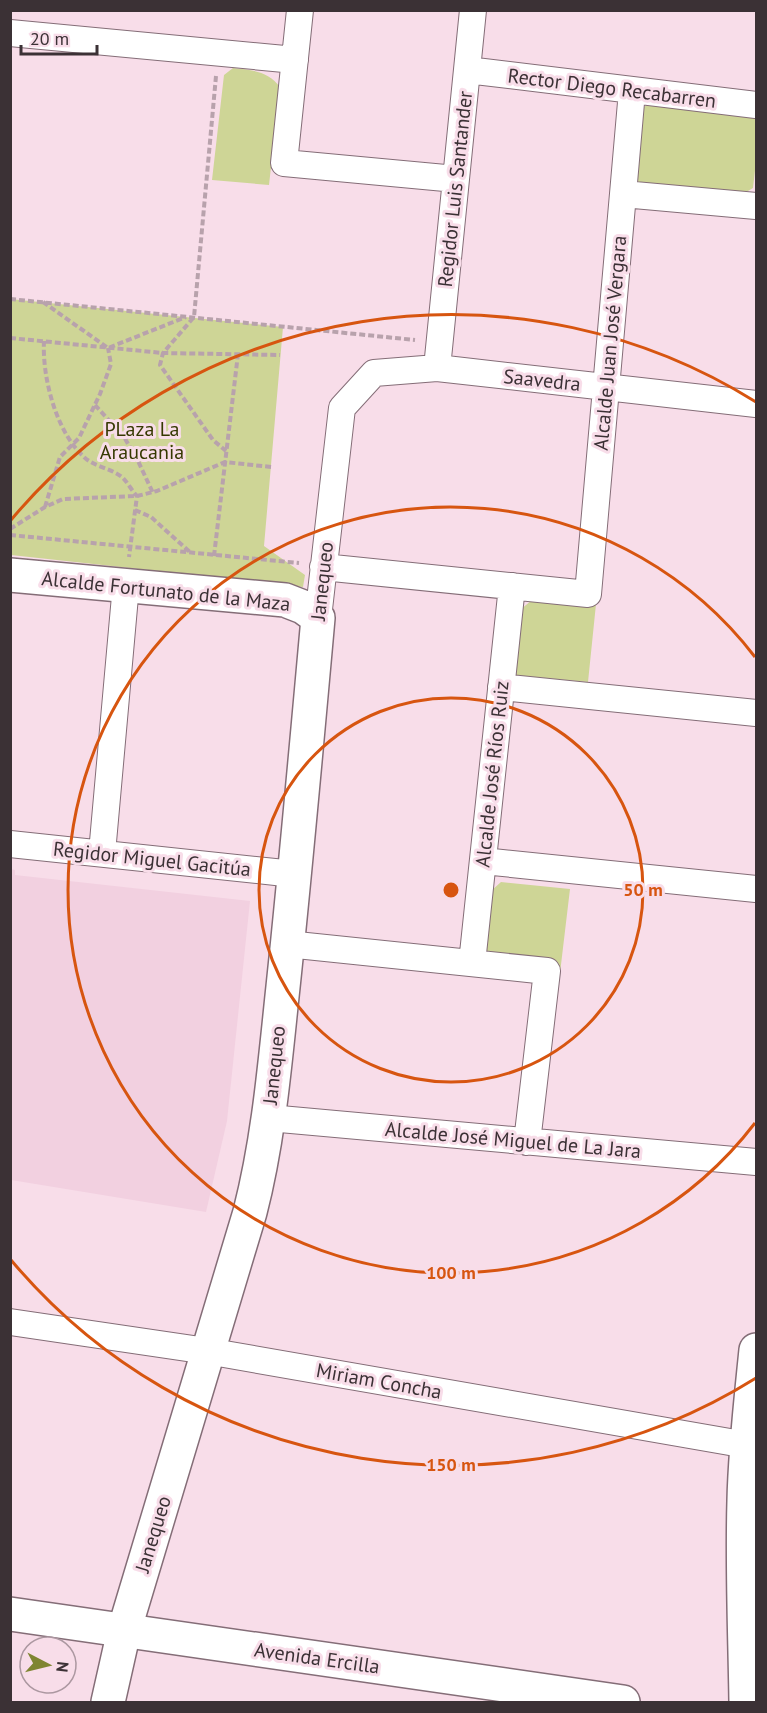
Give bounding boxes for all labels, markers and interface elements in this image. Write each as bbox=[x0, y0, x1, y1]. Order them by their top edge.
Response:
scale bar bbox=[21, 18, 98, 56]
text: 20 m bbox=[30, 27, 69, 50]
street label: Rector Diego Recabarren bbox=[506, 62, 718, 114]
street label: Regidor Luis Santander bbox=[432, 89, 478, 288]
street label: Alcalde Juan José Vergara bbox=[588, 234, 632, 452]
street label: Saavedra bbox=[502, 363, 582, 397]
park label: PLaza La Araucania bbox=[100, 416, 184, 465]
street label: Janequeo bbox=[305, 540, 339, 623]
street label: Alcalde Fortunato de la Maza bbox=[40, 565, 292, 617]
street label: Alcalde José Ríos Ruiz bbox=[469, 679, 515, 869]
street label: Regidor Miguel Gacitúa bbox=[52, 836, 252, 882]
text: 50 m bbox=[623, 878, 663, 901]
centre of rings bbox=[441, 880, 461, 900]
street label: Janequeo bbox=[257, 1024, 291, 1107]
street label: Alcalde José Miguel de La Jara bbox=[384, 1116, 642, 1164]
text: 100 m bbox=[426, 1261, 476, 1284]
street label: Miriam Concha bbox=[314, 1357, 444, 1405]
text: 150 m bbox=[426, 1453, 476, 1476]
street label: Janequeo bbox=[129, 1493, 177, 1576]
north arrow bbox=[18, 1635, 78, 1695]
street label: Avenida Ercilla bbox=[253, 1636, 381, 1680]
text: N bbox=[52, 1660, 73, 1673]

